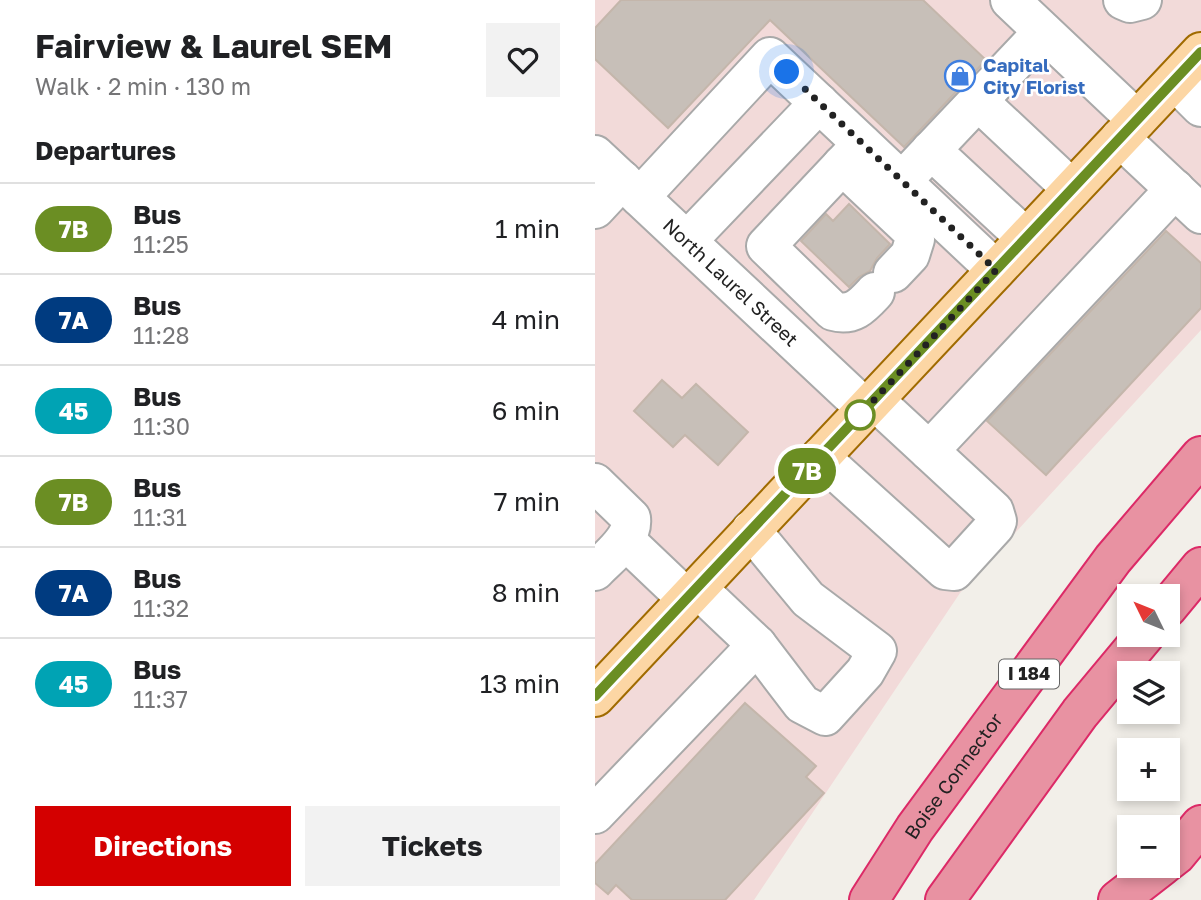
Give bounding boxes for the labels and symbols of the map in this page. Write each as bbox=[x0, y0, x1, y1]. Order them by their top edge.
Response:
place label: Capital City Florist bbox=[983, 53, 1086, 98]
your location bbox=[769, 54, 804, 89]
shop icon: Capital City Florist bbox=[943, 59, 977, 93]
street label: North Laurel Street bbox=[659, 213, 803, 351]
unlabelled marker bbox=[845, 400, 875, 430]
line badge: 7B bbox=[775, 448, 839, 494]
north arrow bbox=[1117, 584, 1179, 648]
road number: I 184 bbox=[999, 660, 1059, 688]
street label: Boise Connector bbox=[899, 708, 1007, 843]

